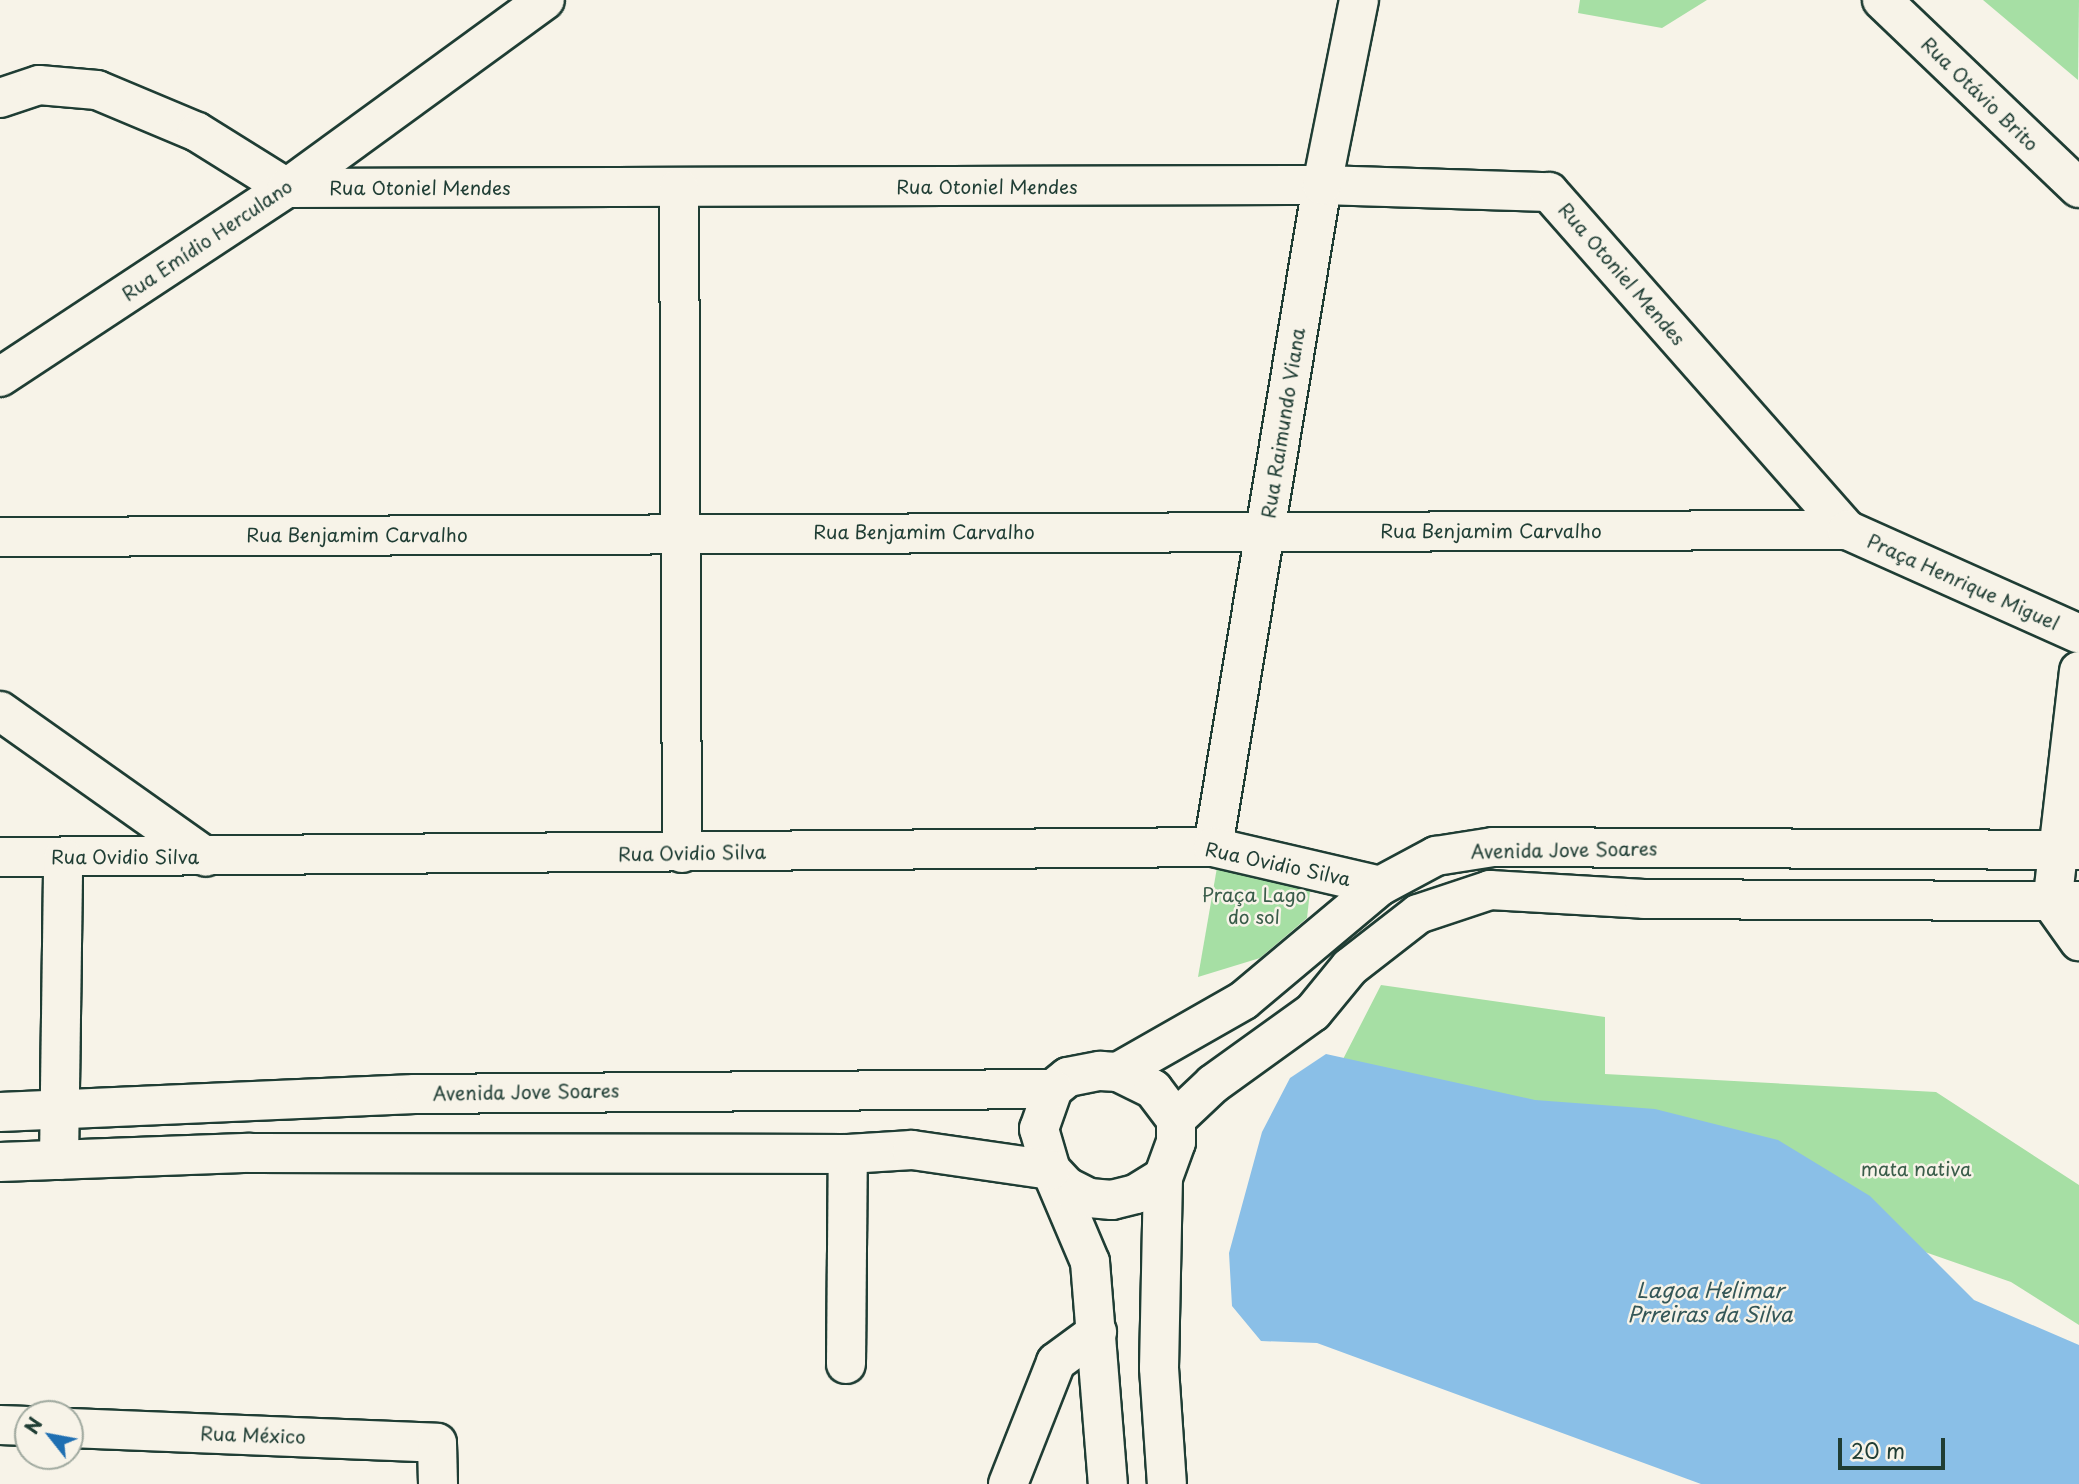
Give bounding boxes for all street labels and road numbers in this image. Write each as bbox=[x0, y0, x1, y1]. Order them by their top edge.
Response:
street label: Rua Otávio Brito bbox=[1917, 32, 2043, 156]
street label: Rua Emídio Herculano bbox=[117, 174, 297, 306]
street label: Rua Otoniel Mendes bbox=[896, 176, 1078, 198]
street label: Rua Otoniel Mendes bbox=[329, 177, 511, 199]
street label: Rua Otoniel Mendes bbox=[1554, 198, 1690, 350]
street label: Rua Raimundo Viana bbox=[1257, 326, 1309, 520]
street label: Rua Benjamim Carvalho bbox=[1379, 520, 1603, 542]
street label: Rua Benjamim Carvalho bbox=[812, 521, 1036, 543]
street label: Rua Benjamim Carvalho bbox=[245, 524, 469, 546]
street label: Praça Henrique Miguel bbox=[1862, 529, 2064, 635]
street label: Rua Ovidio Silva bbox=[1203, 837, 1353, 891]
street label: Avenida Jove Soares bbox=[1470, 837, 1658, 863]
street label: Rua Ovidio Silva bbox=[618, 840, 766, 866]
street label: Rua Ovidio Silva bbox=[51, 846, 199, 868]
street label: Avenida Jove Soares bbox=[432, 1079, 620, 1105]
street label: Rua México bbox=[200, 1422, 306, 1448]

